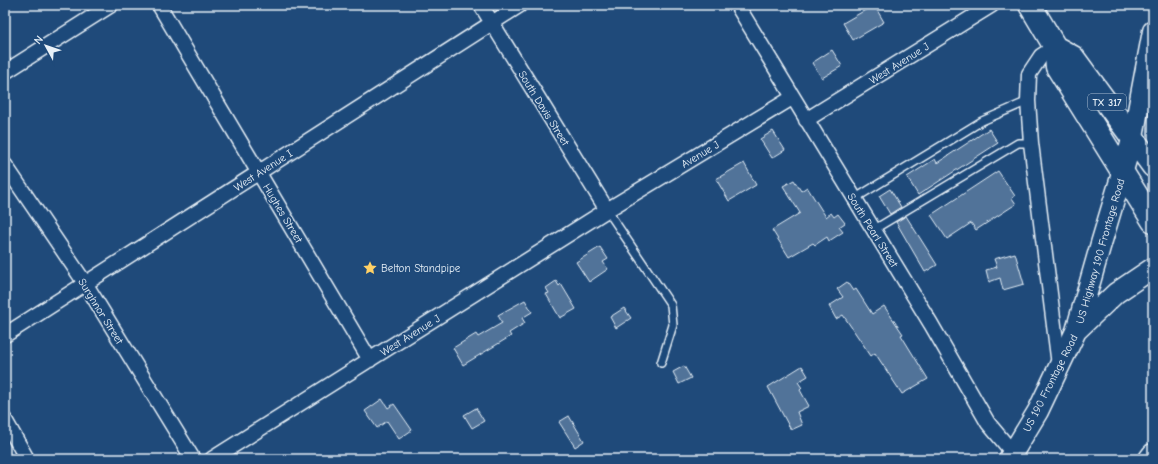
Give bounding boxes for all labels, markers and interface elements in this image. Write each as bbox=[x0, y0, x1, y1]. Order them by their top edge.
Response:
north arrow bbox=[26, 26, 66, 66]
text: N bbox=[31, 33, 46, 47]
street label: West Avenue J bbox=[867, 40, 932, 87]
street label: South Davis Street bbox=[515, 68, 572, 149]
road number: TX 317 bbox=[1088, 94, 1126, 110]
street label: Avenue J bbox=[679, 138, 722, 171]
street label: West Avenue I bbox=[232, 147, 295, 194]
street label: US Highway 190 Frontage Road bbox=[1073, 177, 1128, 325]
street label: Hughes Street bbox=[260, 181, 306, 246]
street label: South Pearl Street bbox=[845, 191, 901, 271]
place icon: Belton Standpipe bbox=[362, 260, 378, 276]
place label: Belton Standpipe bbox=[381, 262, 461, 275]
street label: Surghnor Street bbox=[75, 276, 126, 347]
street label: West Avenue J bbox=[378, 312, 443, 359]
street label: US 190 Frontage Road bbox=[1020, 332, 1081, 434]

